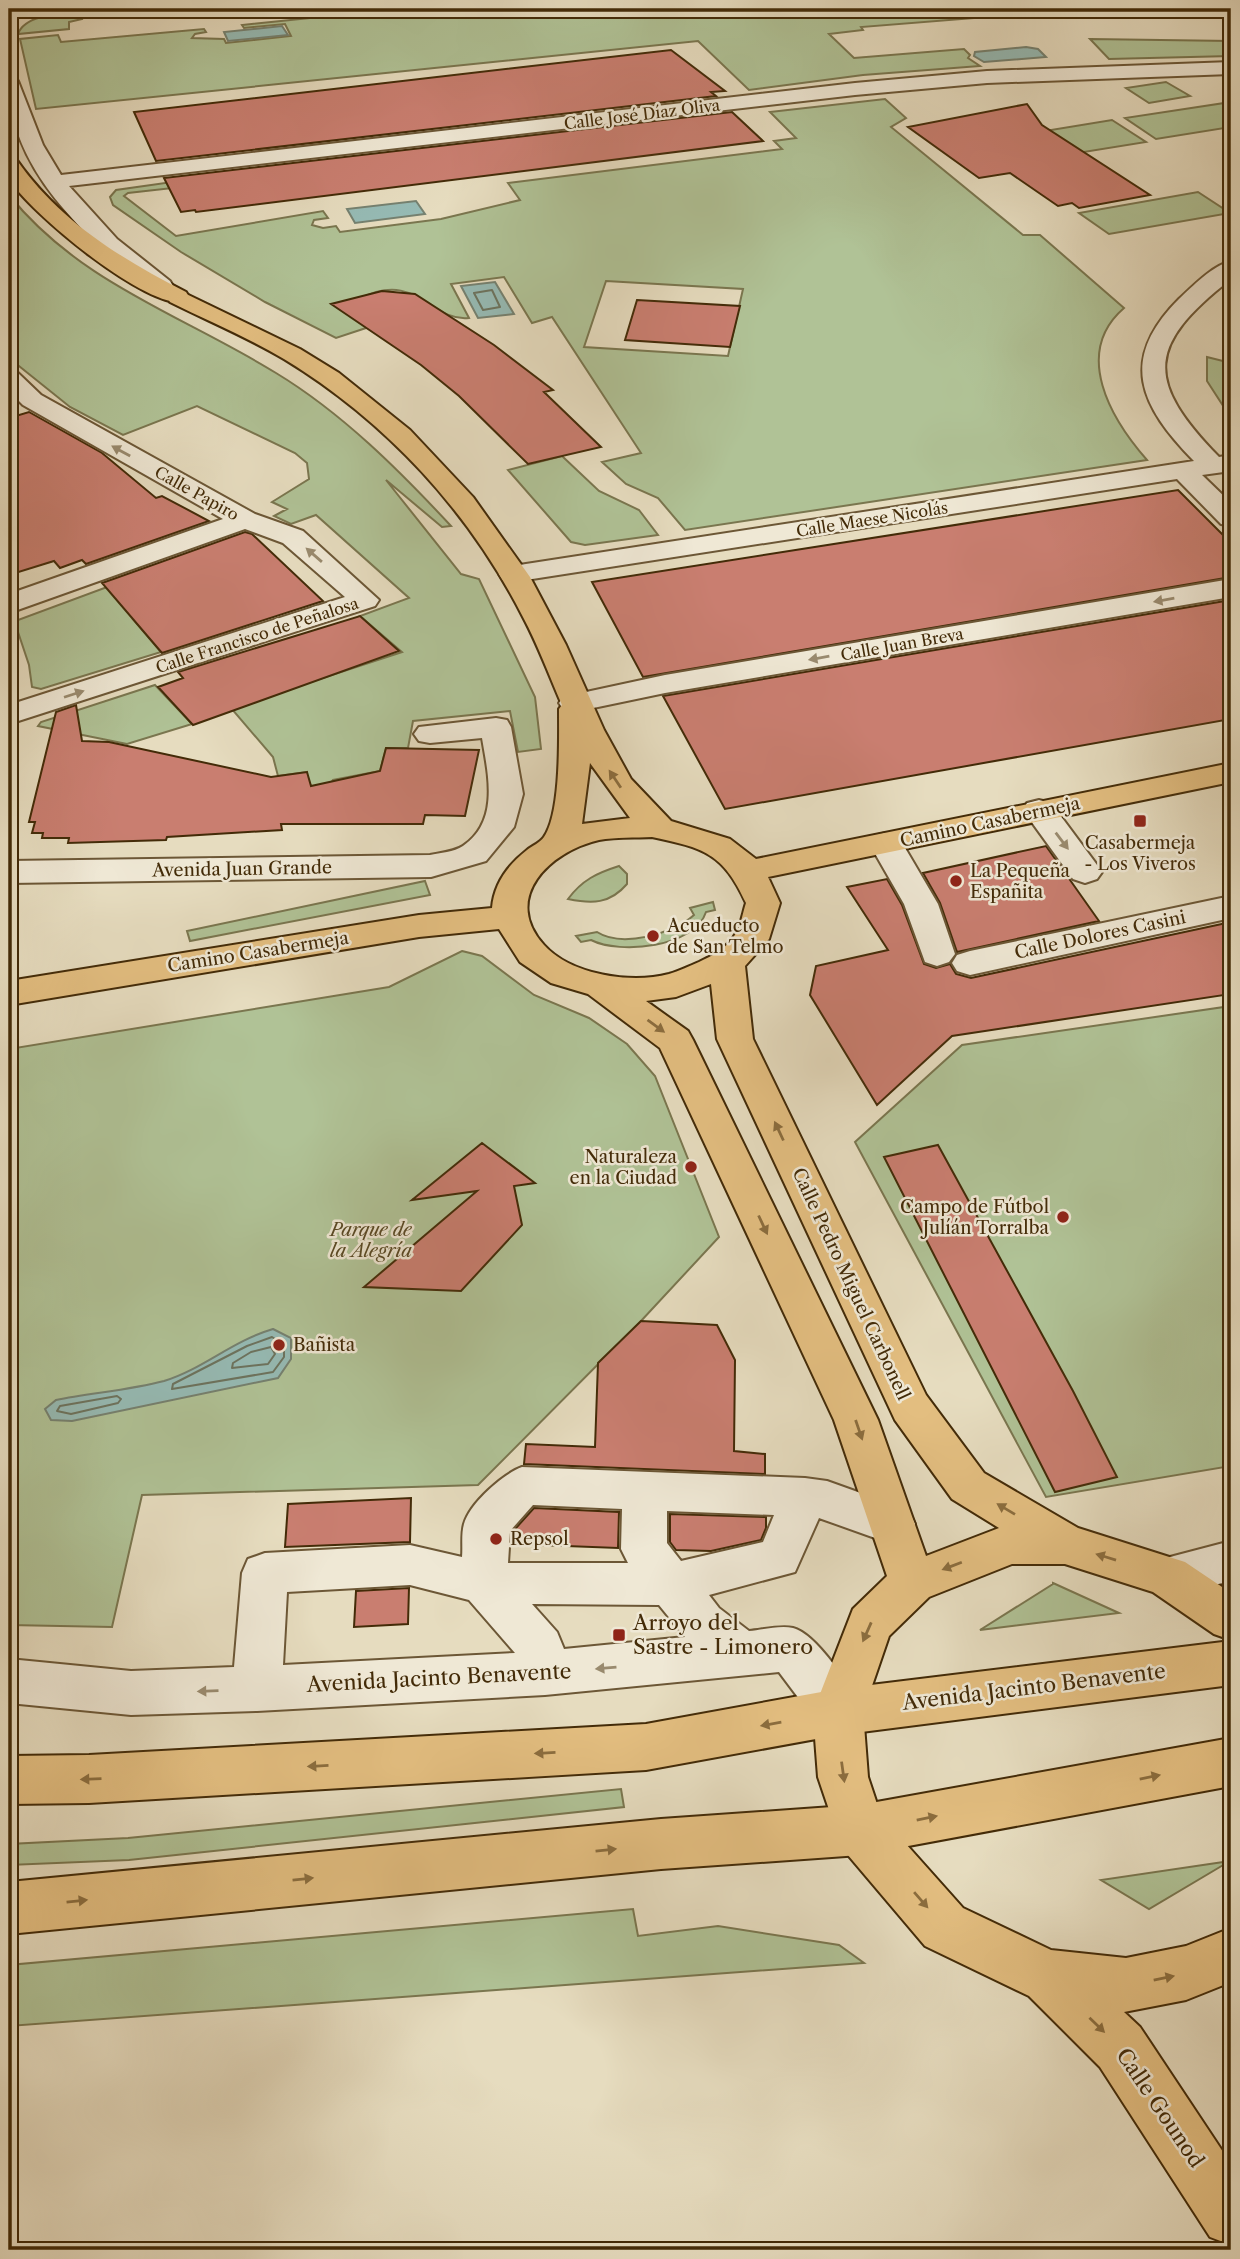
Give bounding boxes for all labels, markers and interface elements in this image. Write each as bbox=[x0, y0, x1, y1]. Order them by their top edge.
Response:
street label: Calle José Díaz Oliva bbox=[563, 94, 722, 133]
one-way arrow bbox=[111, 445, 131, 457]
street label: Calle Papiro bbox=[151, 462, 243, 524]
street label: Calle Maese Nicolás bbox=[795, 497, 949, 541]
one-way arrow bbox=[305, 547, 323, 563]
street label: Calle Francisco de Peñalosa bbox=[153, 593, 361, 677]
one-way arrow bbox=[1153, 594, 1175, 605]
street label: Calle Juan Breva bbox=[839, 623, 966, 665]
one-way arrow bbox=[808, 653, 830, 664]
one-way arrow bbox=[63, 688, 84, 698]
one-way arrow bbox=[608, 770, 622, 788]
street label: Camino Casabermeja bbox=[898, 792, 1082, 852]
marker: Casabermeja - Los Viveros bbox=[1132, 813, 1148, 829]
one-way arrow bbox=[1054, 832, 1069, 850]
place label: Casabermeja - Los Viveros bbox=[1084, 832, 1196, 875]
street label: Avenida Juan Grande bbox=[151, 856, 332, 882]
place label: La Pequeña Españita bbox=[970, 860, 1070, 903]
marker: La Pequeña Españita bbox=[948, 873, 964, 889]
street label: Calle Dolores Casini bbox=[1012, 906, 1188, 964]
place label: Acueducto de San Telmo bbox=[666, 915, 784, 958]
street label: Camino Casabermeja bbox=[166, 927, 351, 977]
marker: Acueducto de San Telmo bbox=[645, 928, 661, 944]
one-way arrow bbox=[647, 1019, 665, 1033]
one-way arrow bbox=[773, 1121, 784, 1141]
place label: Naturaleza en la Ciudad bbox=[570, 1146, 677, 1189]
marker: Naturaleza en la Ciudad bbox=[683, 1159, 699, 1175]
street label: Calle Pedro Miguel Carbonell bbox=[787, 1164, 915, 1404]
place label: Campo de Fútbol Julíán Torralba bbox=[900, 1196, 1050, 1239]
marker: Campo de Fútbol Julíán Torralba bbox=[1055, 1209, 1071, 1225]
one-way arrow bbox=[757, 1214, 768, 1235]
park label: Parque de la Alegría bbox=[328, 1219, 413, 1262]
place label: Bañista bbox=[293, 1334, 356, 1356]
marker: Bañista bbox=[271, 1337, 287, 1353]
one-way arrow bbox=[854, 1420, 865, 1441]
one-way arrow bbox=[997, 1502, 1016, 1515]
place label: Repsol bbox=[510, 1528, 568, 1550]
marker: Repsol bbox=[488, 1531, 504, 1547]
one-way arrow bbox=[1095, 1551, 1116, 1561]
one-way arrow bbox=[941, 1561, 962, 1572]
place label: Arroyo del Sastre - Limonero bbox=[632, 1610, 813, 1659]
one-way arrow bbox=[861, 1622, 873, 1642]
marker: Arroyo del Sastre - Limonero bbox=[611, 1627, 627, 1643]
street label: Avenida Jacinto Benavente bbox=[305, 1658, 572, 1697]
street label: Avenida Jacinto Benavente bbox=[900, 1658, 1167, 1715]
one-way arrow bbox=[595, 1663, 617, 1674]
one-way arrow bbox=[197, 1685, 219, 1696]
one-way arrow bbox=[760, 1719, 782, 1730]
one-way arrow bbox=[534, 1748, 556, 1759]
one-way arrow bbox=[307, 1761, 329, 1772]
one-way arrow bbox=[838, 1761, 849, 1783]
one-way arrow bbox=[1139, 1771, 1161, 1782]
one-way arrow bbox=[80, 1773, 102, 1784]
one-way arrow bbox=[916, 1812, 938, 1823]
one-way arrow bbox=[595, 1844, 617, 1855]
one-way arrow bbox=[292, 1873, 314, 1884]
one-way arrow bbox=[912, 1892, 928, 1909]
one-way arrow bbox=[66, 1895, 88, 1906]
one-way arrow bbox=[1153, 1972, 1175, 1983]
one-way arrow bbox=[1088, 2016, 1105, 2032]
street label: Calle Gounod bbox=[1111, 2043, 1210, 2172]

